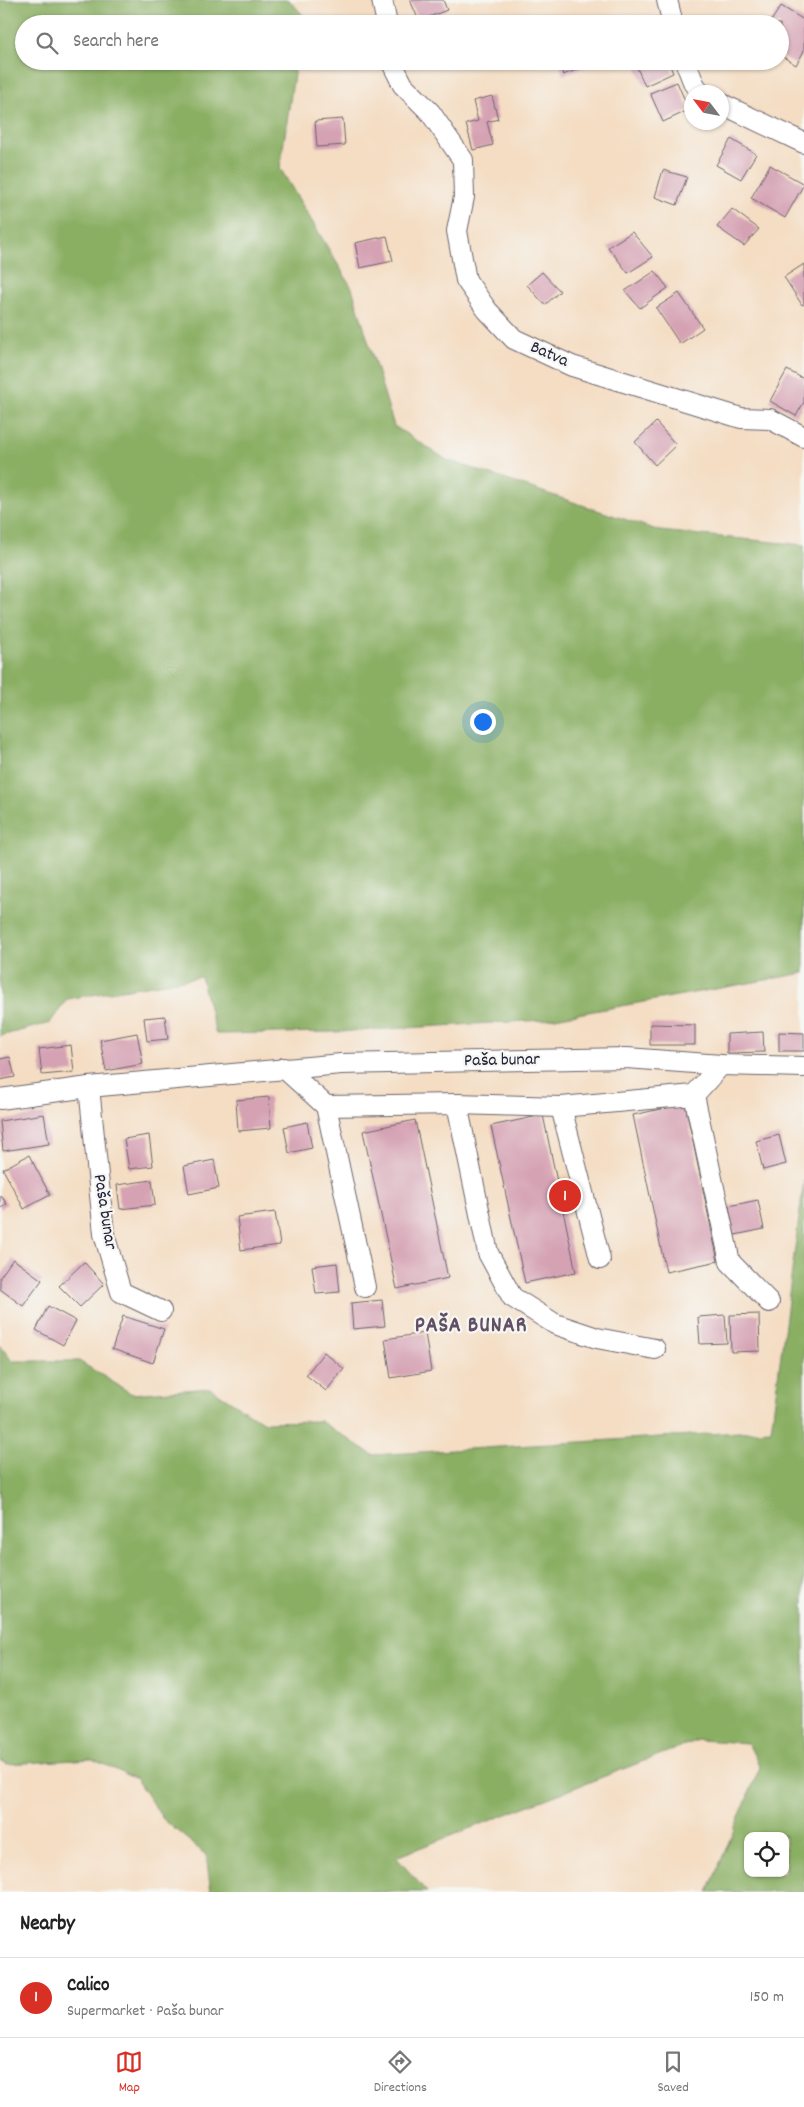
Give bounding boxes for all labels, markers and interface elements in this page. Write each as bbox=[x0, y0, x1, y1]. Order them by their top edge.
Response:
search box bbox=[15, 15, 789, 70]
icon: search bbox=[33, 29, 61, 57]
text: Search here bbox=[73, 29, 159, 56]
north arrow bbox=[684, 85, 729, 130]
street label: Batva bbox=[526, 336, 573, 375]
your location bbox=[470, 709, 496, 735]
street label: Paša bunar bbox=[464, 1048, 540, 1074]
street label: Paša bunar bbox=[86, 1173, 122, 1252]
pin: 1 bbox=[549, 1177, 581, 1215]
district label: PAŠA BUNAR bbox=[415, 1311, 527, 1342]
map controls bbox=[744, 1832, 789, 1877]
button: locate bbox=[744, 1832, 789, 1877]
text: Nearby bbox=[20, 1910, 75, 1940]
text: Calico bbox=[67, 1973, 109, 2000]
text: 1 bbox=[34, 1986, 38, 2009]
text: 150 m bbox=[750, 1986, 784, 2009]
text: Supermarket · Paša bunar bbox=[67, 2000, 224, 2023]
tab: Map bbox=[115, 2048, 143, 2098]
tab: Directions bbox=[374, 2048, 427, 2098]
tab: Saved bbox=[657, 2048, 689, 2098]

